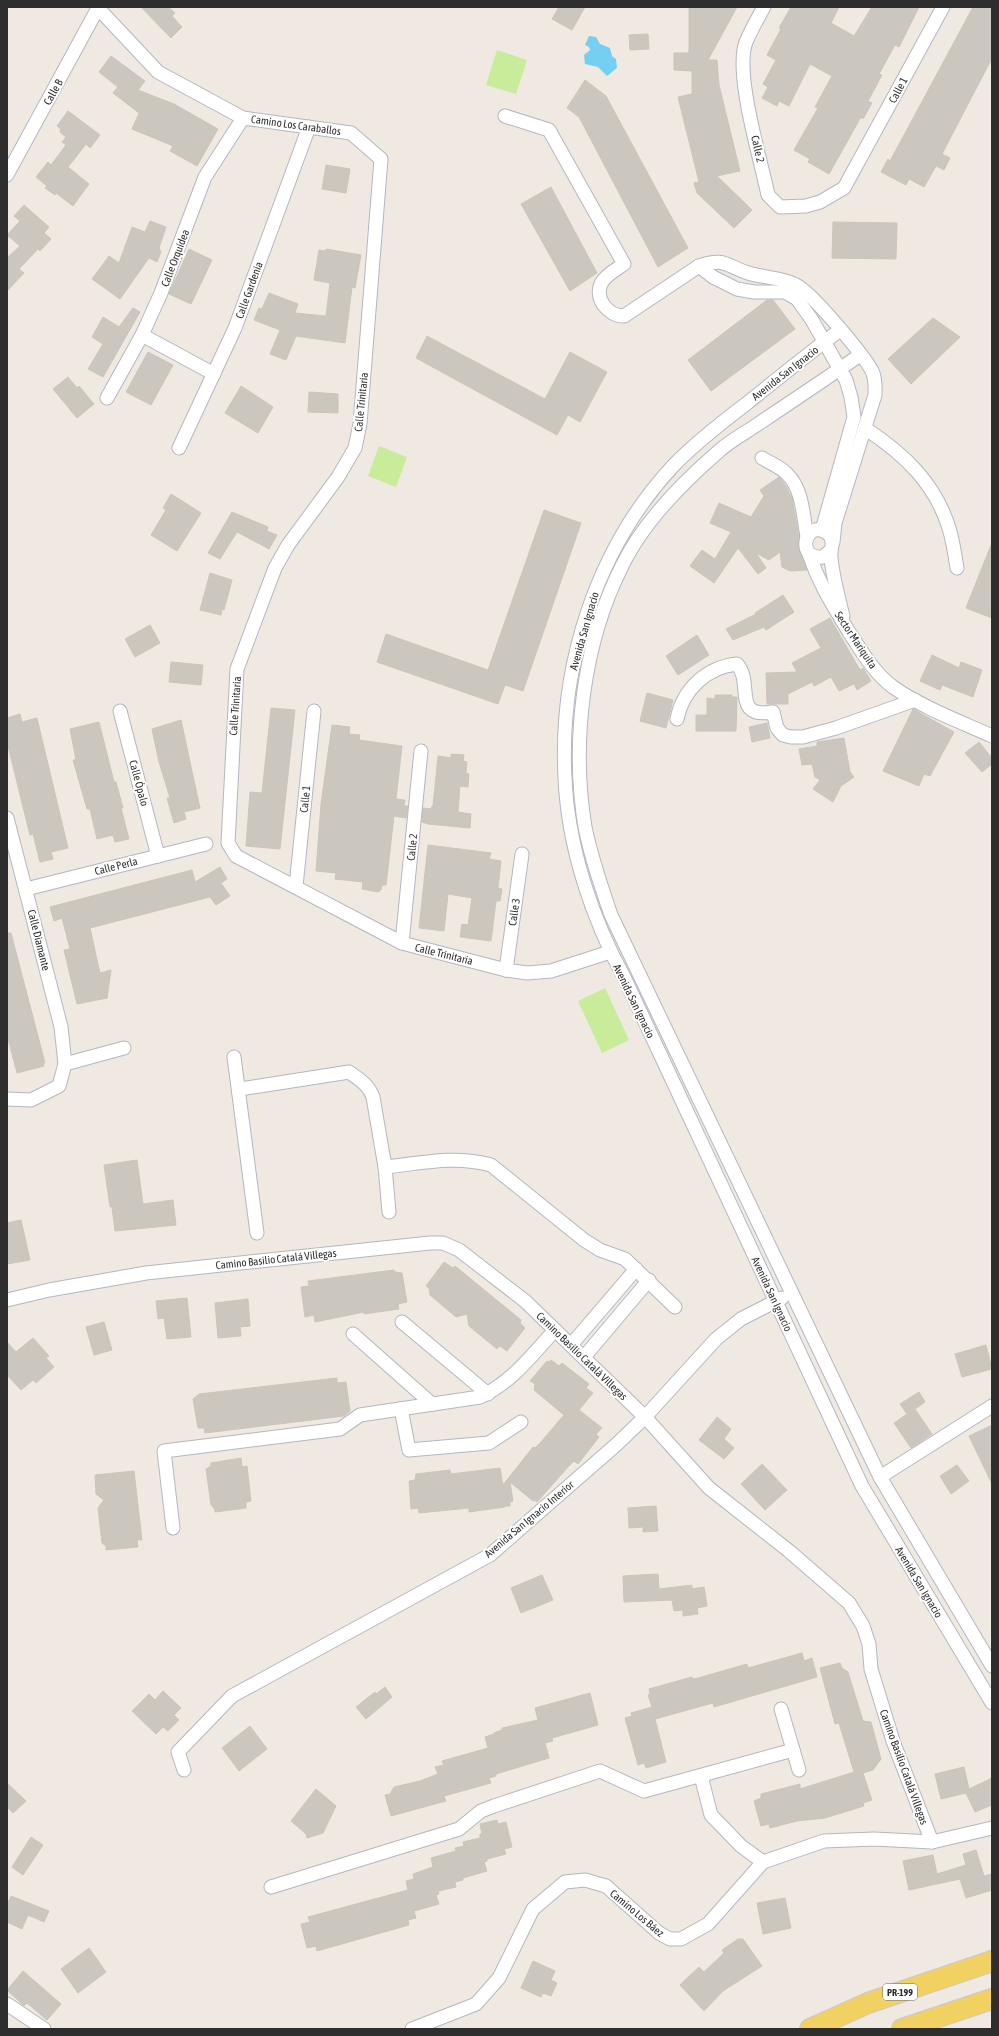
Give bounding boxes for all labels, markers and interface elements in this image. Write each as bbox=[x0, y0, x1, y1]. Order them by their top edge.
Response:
street label: Calle 1 bbox=[886, 75, 910, 105]
street label: Calle B bbox=[41, 76, 65, 107]
street label: Camino Los Caraballos bbox=[250, 113, 342, 137]
street label: Calle 2 bbox=[749, 134, 767, 164]
street label: Calle Orquídea bbox=[159, 228, 191, 288]
street label: Calle Gardenia bbox=[233, 260, 265, 320]
street label: Avenida San Ignacio bbox=[749, 343, 821, 403]
street label: Calle Trinitaria bbox=[352, 372, 370, 432]
street label: Avenida San Ignacio bbox=[567, 590, 601, 672]
street label: Sector Mariquita bbox=[833, 609, 879, 671]
street label: Calle Trinitaria bbox=[227, 676, 243, 736]
street label: Calle Ópalo bbox=[127, 759, 151, 807]
street label: Calle 1 bbox=[298, 785, 312, 813]
street label: Calle 2 bbox=[405, 833, 419, 861]
street label: Calle Perla bbox=[93, 855, 139, 877]
street label: Calle 3 bbox=[506, 898, 522, 926]
street label: Calle Diamante bbox=[26, 908, 52, 972]
street label: Calle Trinitaria bbox=[414, 941, 474, 967]
street label: Avenida San Ignacio bbox=[611, 962, 657, 1040]
street label: Camino Basilio Catalá Villegas bbox=[215, 1247, 337, 1271]
street label: Avenida San Ignacio bbox=[749, 1255, 795, 1333]
street label: Camino Basilio Catalá Villegas bbox=[534, 1310, 630, 1403]
street label: Avenida San Ignacio Interior bbox=[482, 1478, 577, 1560]
street label: Avenida San Ignacio bbox=[893, 1544, 945, 1620]
street label: Camino Basilio Catalá Villegas bbox=[878, 1708, 930, 1826]
street label: Camino Los Báez bbox=[608, 1887, 666, 1939]
road number: PR-199 bbox=[883, 1984, 917, 2000]

